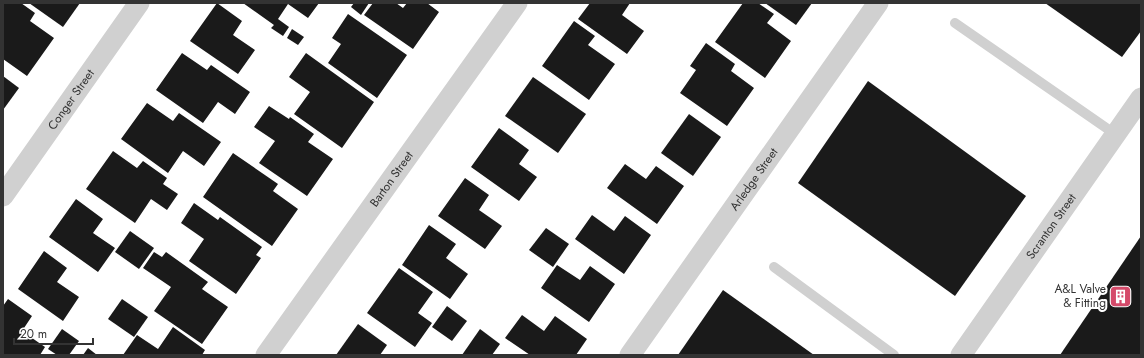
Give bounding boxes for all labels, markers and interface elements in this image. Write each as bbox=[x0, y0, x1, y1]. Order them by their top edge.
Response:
street label: Conger Street bbox=[43, 65, 99, 134]
street label: Arledge Street bbox=[725, 144, 782, 214]
street label: Barton Street bbox=[365, 147, 418, 211]
street label: Scranton Street bbox=[1022, 190, 1080, 263]
place label: A&L Valve & Fitting bbox=[1054, 280, 1106, 312]
building icon: A&L Valve & Fitting bbox=[1108, 283, 1134, 309]
scale bar bbox=[14, 320, 93, 346]
text: 20 m bbox=[20, 325, 47, 343]

